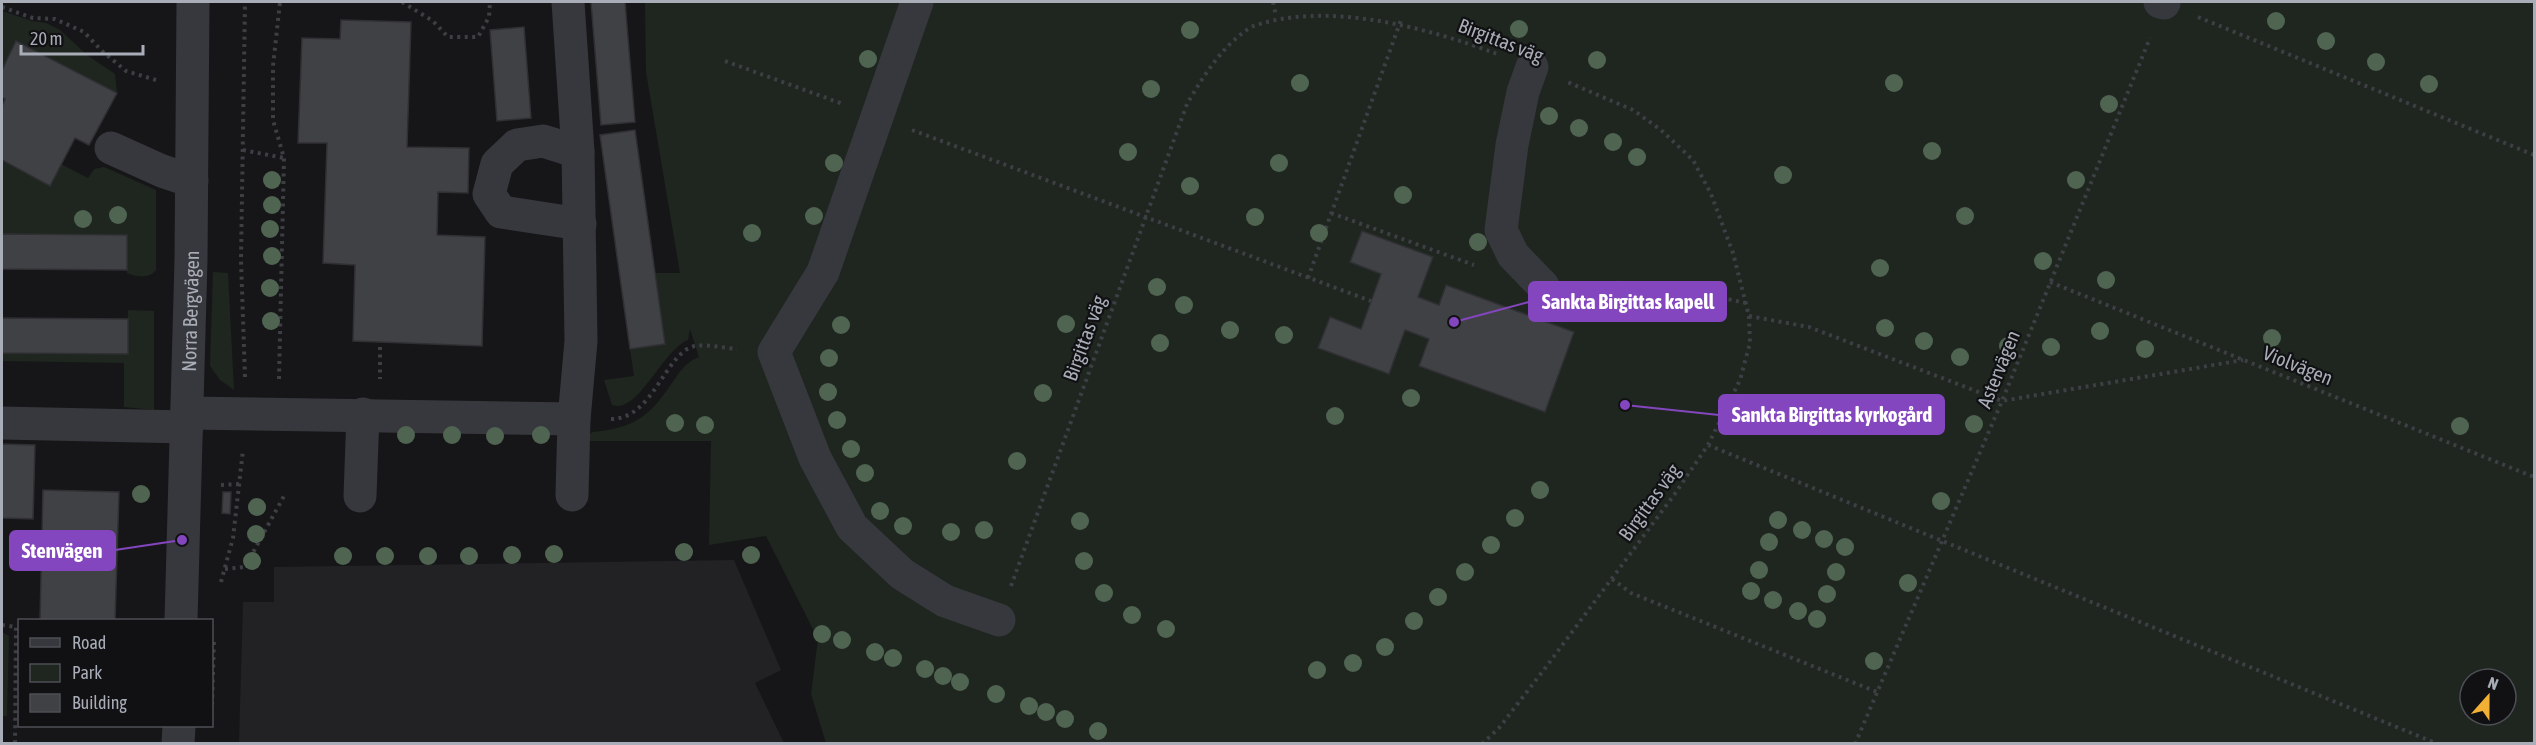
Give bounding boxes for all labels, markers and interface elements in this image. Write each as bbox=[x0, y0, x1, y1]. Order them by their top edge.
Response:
street label: Birgittas väg bbox=[1455, 13, 1547, 67]
scale bar bbox=[21, 18, 142, 56]
text: 20 m bbox=[30, 28, 62, 49]
street label: Norra Bergvägen bbox=[176, 250, 203, 372]
callout: Sankta Birgittas kapell bbox=[1529, 282, 1726, 321]
text: Sankta Birgittas kapell bbox=[1542, 289, 1715, 313]
street label: Birgittas väg bbox=[1058, 292, 1110, 384]
street label: Astervägen bbox=[1972, 327, 2024, 411]
street label: Violvägen bbox=[2260, 341, 2336, 389]
callout: Sankta Birgittas kyrkogård bbox=[1719, 395, 1944, 434]
text: Sankta Birgittas kyrkogård bbox=[1732, 402, 1932, 426]
street label: Birgittas väg bbox=[1613, 459, 1685, 545]
callout: Stenvägen bbox=[10, 531, 115, 570]
text: Stenvägen bbox=[22, 538, 102, 562]
legend bbox=[18, 619, 213, 727]
text: Road bbox=[72, 632, 106, 653]
text: Park bbox=[72, 662, 102, 683]
north arrow bbox=[2458, 667, 2518, 727]
text: N bbox=[2486, 673, 2501, 693]
text: Building bbox=[72, 692, 127, 713]

